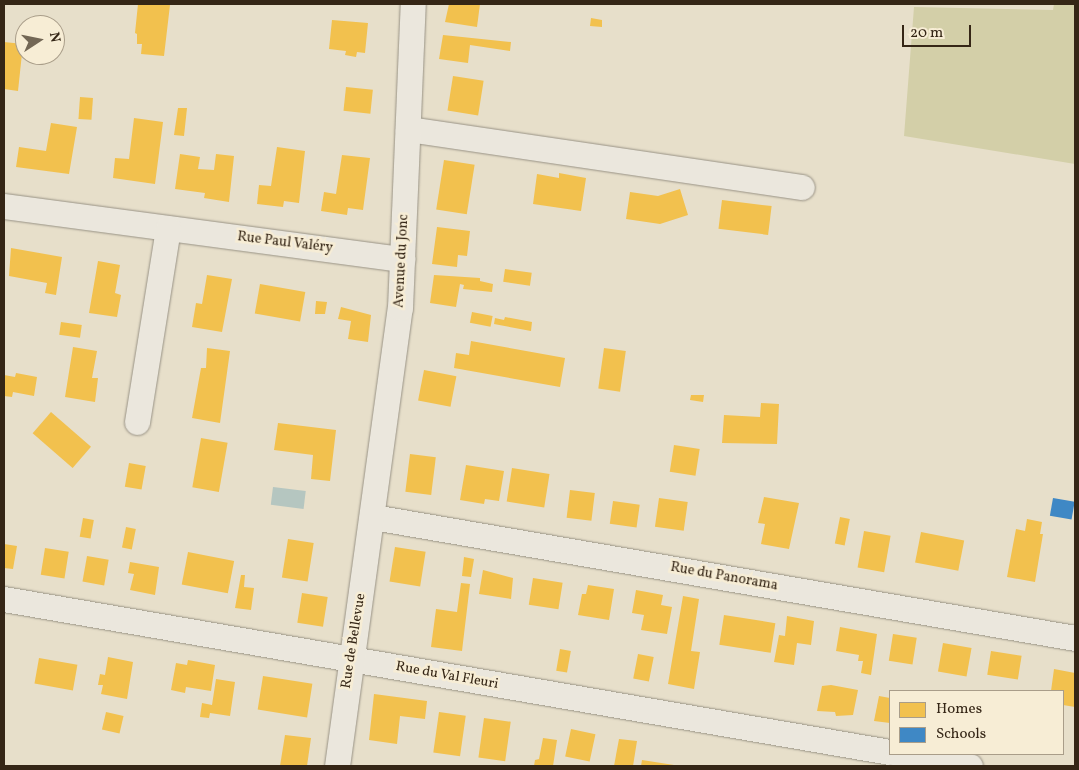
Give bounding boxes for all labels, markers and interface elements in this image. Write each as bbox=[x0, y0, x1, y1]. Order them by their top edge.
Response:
north arrow bbox=[15, 15, 65, 65]
scale bar bbox=[904, 15, 973, 47]
text: 20 m bbox=[910, 23, 943, 44]
text: N bbox=[44, 30, 65, 44]
street label: Avenue du Jonc bbox=[391, 214, 413, 308]
street label: Rue Paul Valéry bbox=[236, 229, 334, 257]
street label: Rue du Panorama bbox=[669, 559, 779, 595]
street label: Rue de Bellevue bbox=[338, 592, 370, 690]
street label: Rue du Val Fleuri bbox=[394, 659, 500, 693]
legend bbox=[889, 690, 1064, 755]
text: Homes bbox=[936, 699, 982, 720]
text: Schools bbox=[936, 724, 986, 745]

